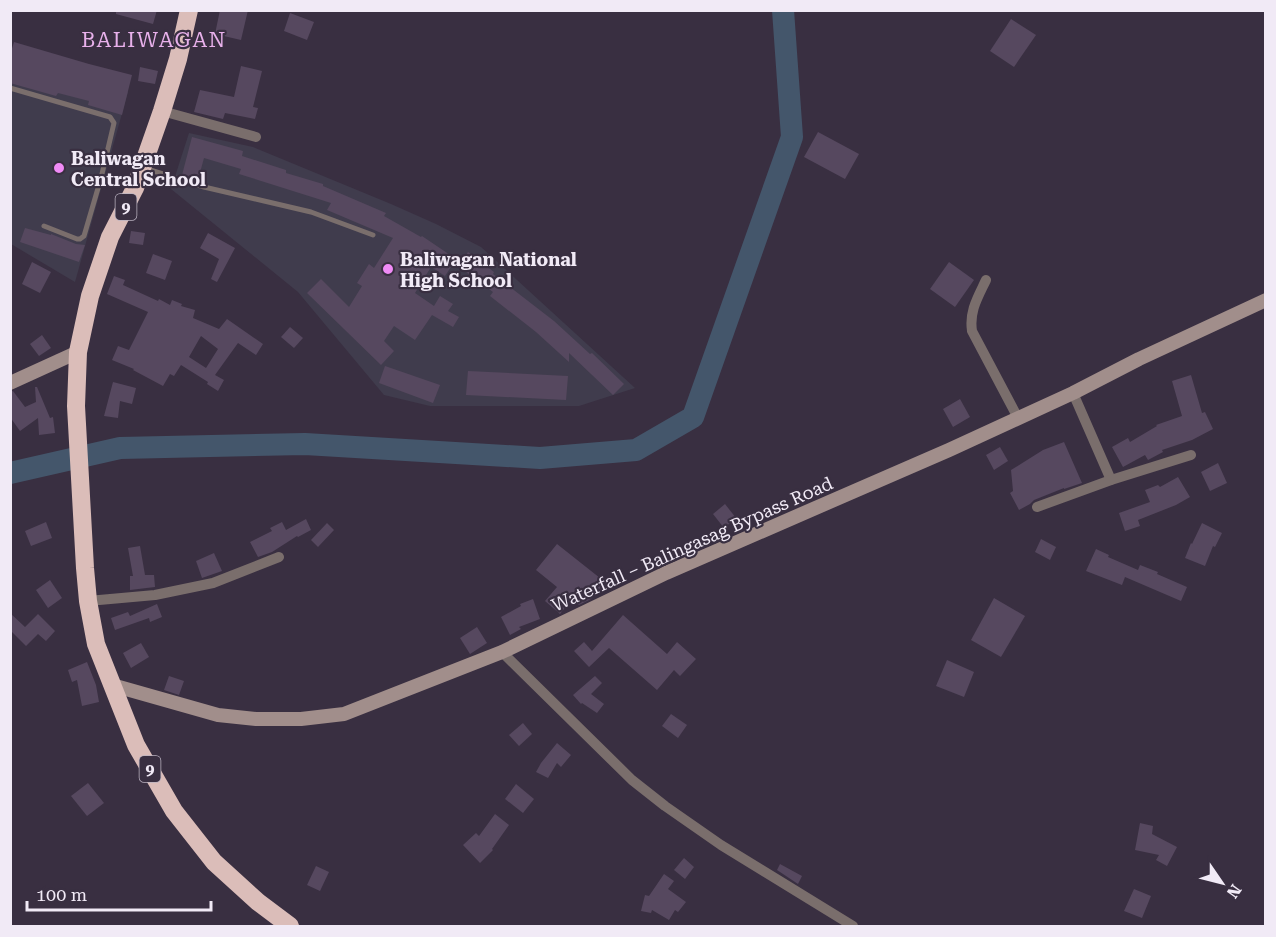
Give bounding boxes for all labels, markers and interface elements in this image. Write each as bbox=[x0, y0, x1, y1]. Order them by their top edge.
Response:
district label: BALIWAGAN bbox=[81, 28, 227, 52]
place label: Baliwagan Central School bbox=[71, 148, 206, 190]
marker: Baliwagan Central School bbox=[52, 161, 66, 175]
road number: 9 bbox=[116, 194, 136, 220]
place label: Baliwagan National High School bbox=[400, 249, 577, 291]
marker: Baliwagan National High School bbox=[381, 262, 395, 276]
street label: Waterfall ‒ Balingasag Bypass Road bbox=[548, 472, 836, 616]
road number: 9 bbox=[140, 756, 160, 782]
north arrow bbox=[1192, 853, 1252, 913]
scale bar bbox=[27, 874, 212, 912]
text: N bbox=[1223, 881, 1245, 902]
text: 100 m bbox=[36, 884, 87, 905]

